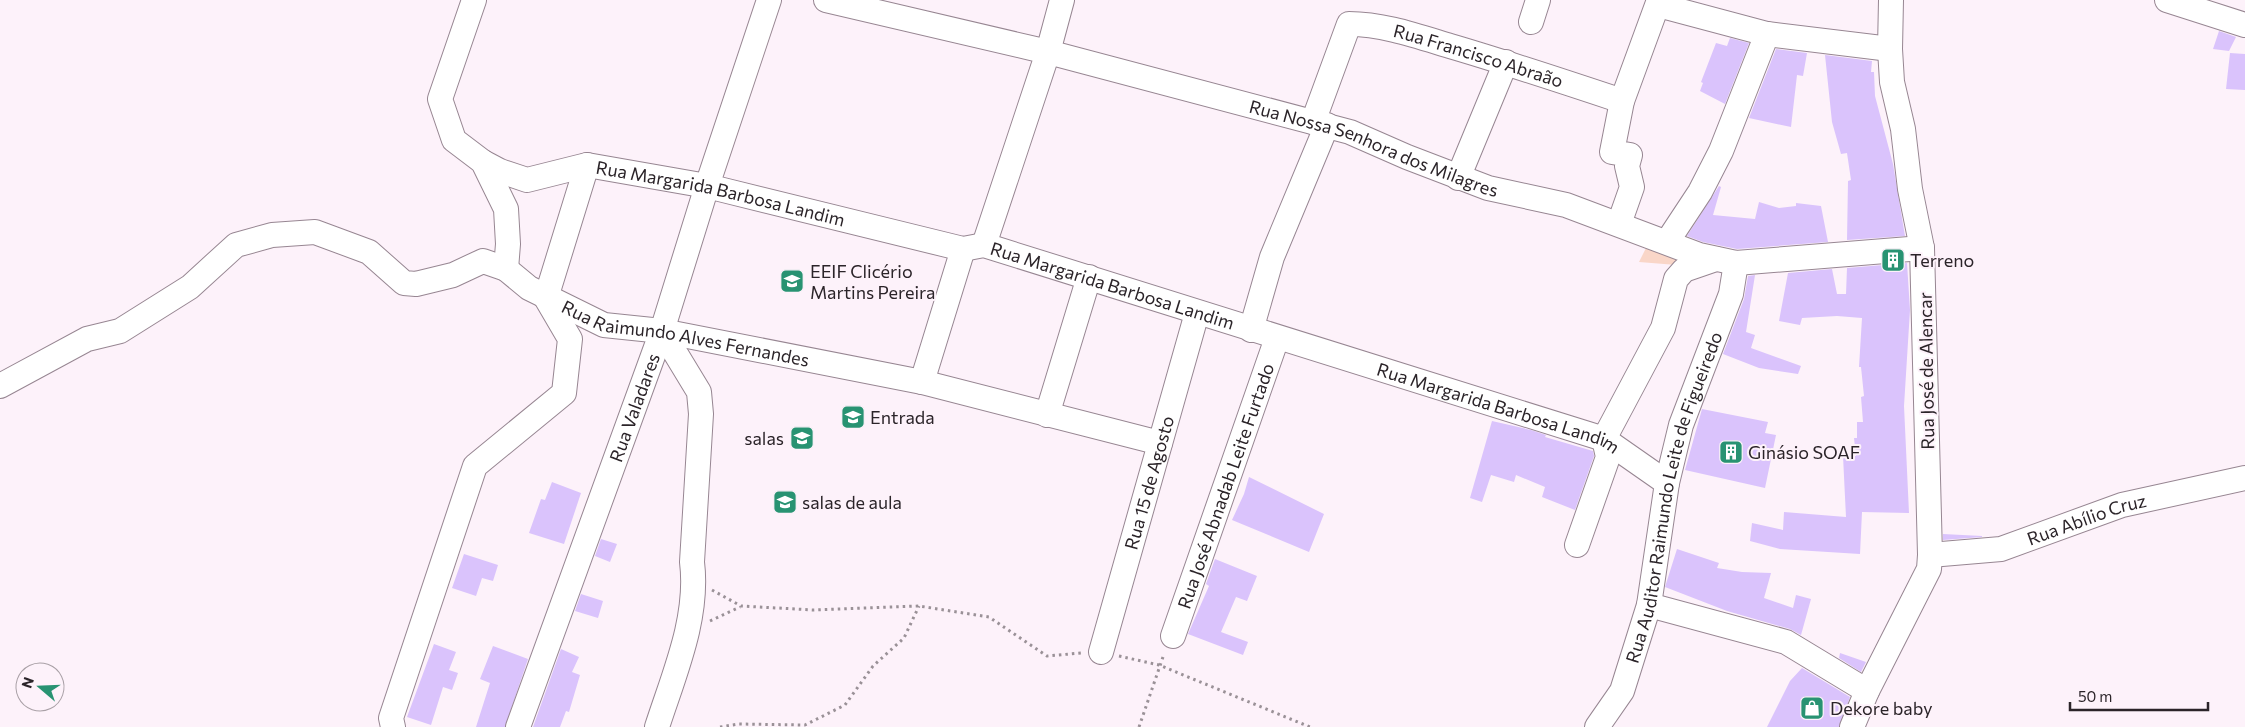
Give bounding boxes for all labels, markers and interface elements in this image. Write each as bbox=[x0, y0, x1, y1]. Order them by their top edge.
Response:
street label: Rua Francisco Abraão bbox=[1391, 19, 1566, 92]
street label: Rua Nossa Senhora dos Milagres bbox=[1247, 95, 1500, 201]
street label: Rua Margarida Barbosa Landim bbox=[594, 156, 847, 231]
street label: Rua Margarida Barbosa Landim bbox=[988, 237, 1237, 334]
building icon: Terreno bbox=[1880, 247, 1906, 273]
place label: Terreno bbox=[1910, 249, 1974, 271]
place label: EEIF Clicério Martins Pereira bbox=[810, 260, 936, 303]
school or university icon: EEIF Clicério Martins Pereira bbox=[779, 268, 805, 294]
street label: Rua José de Alencar bbox=[1914, 292, 1938, 450]
street label: Rua Raimundo Alves Fernandes bbox=[558, 295, 811, 371]
street label: Rua Auditor Raimundo Leite de Figueiredo bbox=[1621, 328, 1727, 666]
street label: Rua Valadares bbox=[604, 350, 664, 465]
street label: Rua Margarida Barbosa Landim bbox=[1374, 358, 1624, 458]
street label: Rua José Abnadab Leite Furtado bbox=[1172, 360, 1278, 612]
school or university icon: Entrada bbox=[840, 404, 866, 430]
place label: Entrada bbox=[870, 406, 935, 428]
street label: Rua 15 de Agosto bbox=[1120, 413, 1178, 552]
school or university icon: salas bbox=[789, 425, 815, 451]
place label: salas bbox=[744, 427, 784, 449]
building icon: Ginásio SOAF bbox=[1718, 439, 1744, 465]
place label: Ginásio SOAF bbox=[1748, 441, 1860, 463]
school or university icon: salas de aula bbox=[772, 489, 798, 515]
street label: Rua Abílio Cruz bbox=[2024, 489, 2148, 550]
place label: salas de aula bbox=[802, 491, 902, 513]
north arrow bbox=[15, 662, 65, 712]
text: N bbox=[17, 675, 37, 690]
scale bar bbox=[2070, 680, 2208, 712]
text: 50 m bbox=[2078, 687, 2112, 705]
shop icon: Dekore baby bbox=[1799, 695, 1825, 721]
place label: Dekore baby bbox=[1830, 697, 1932, 719]

